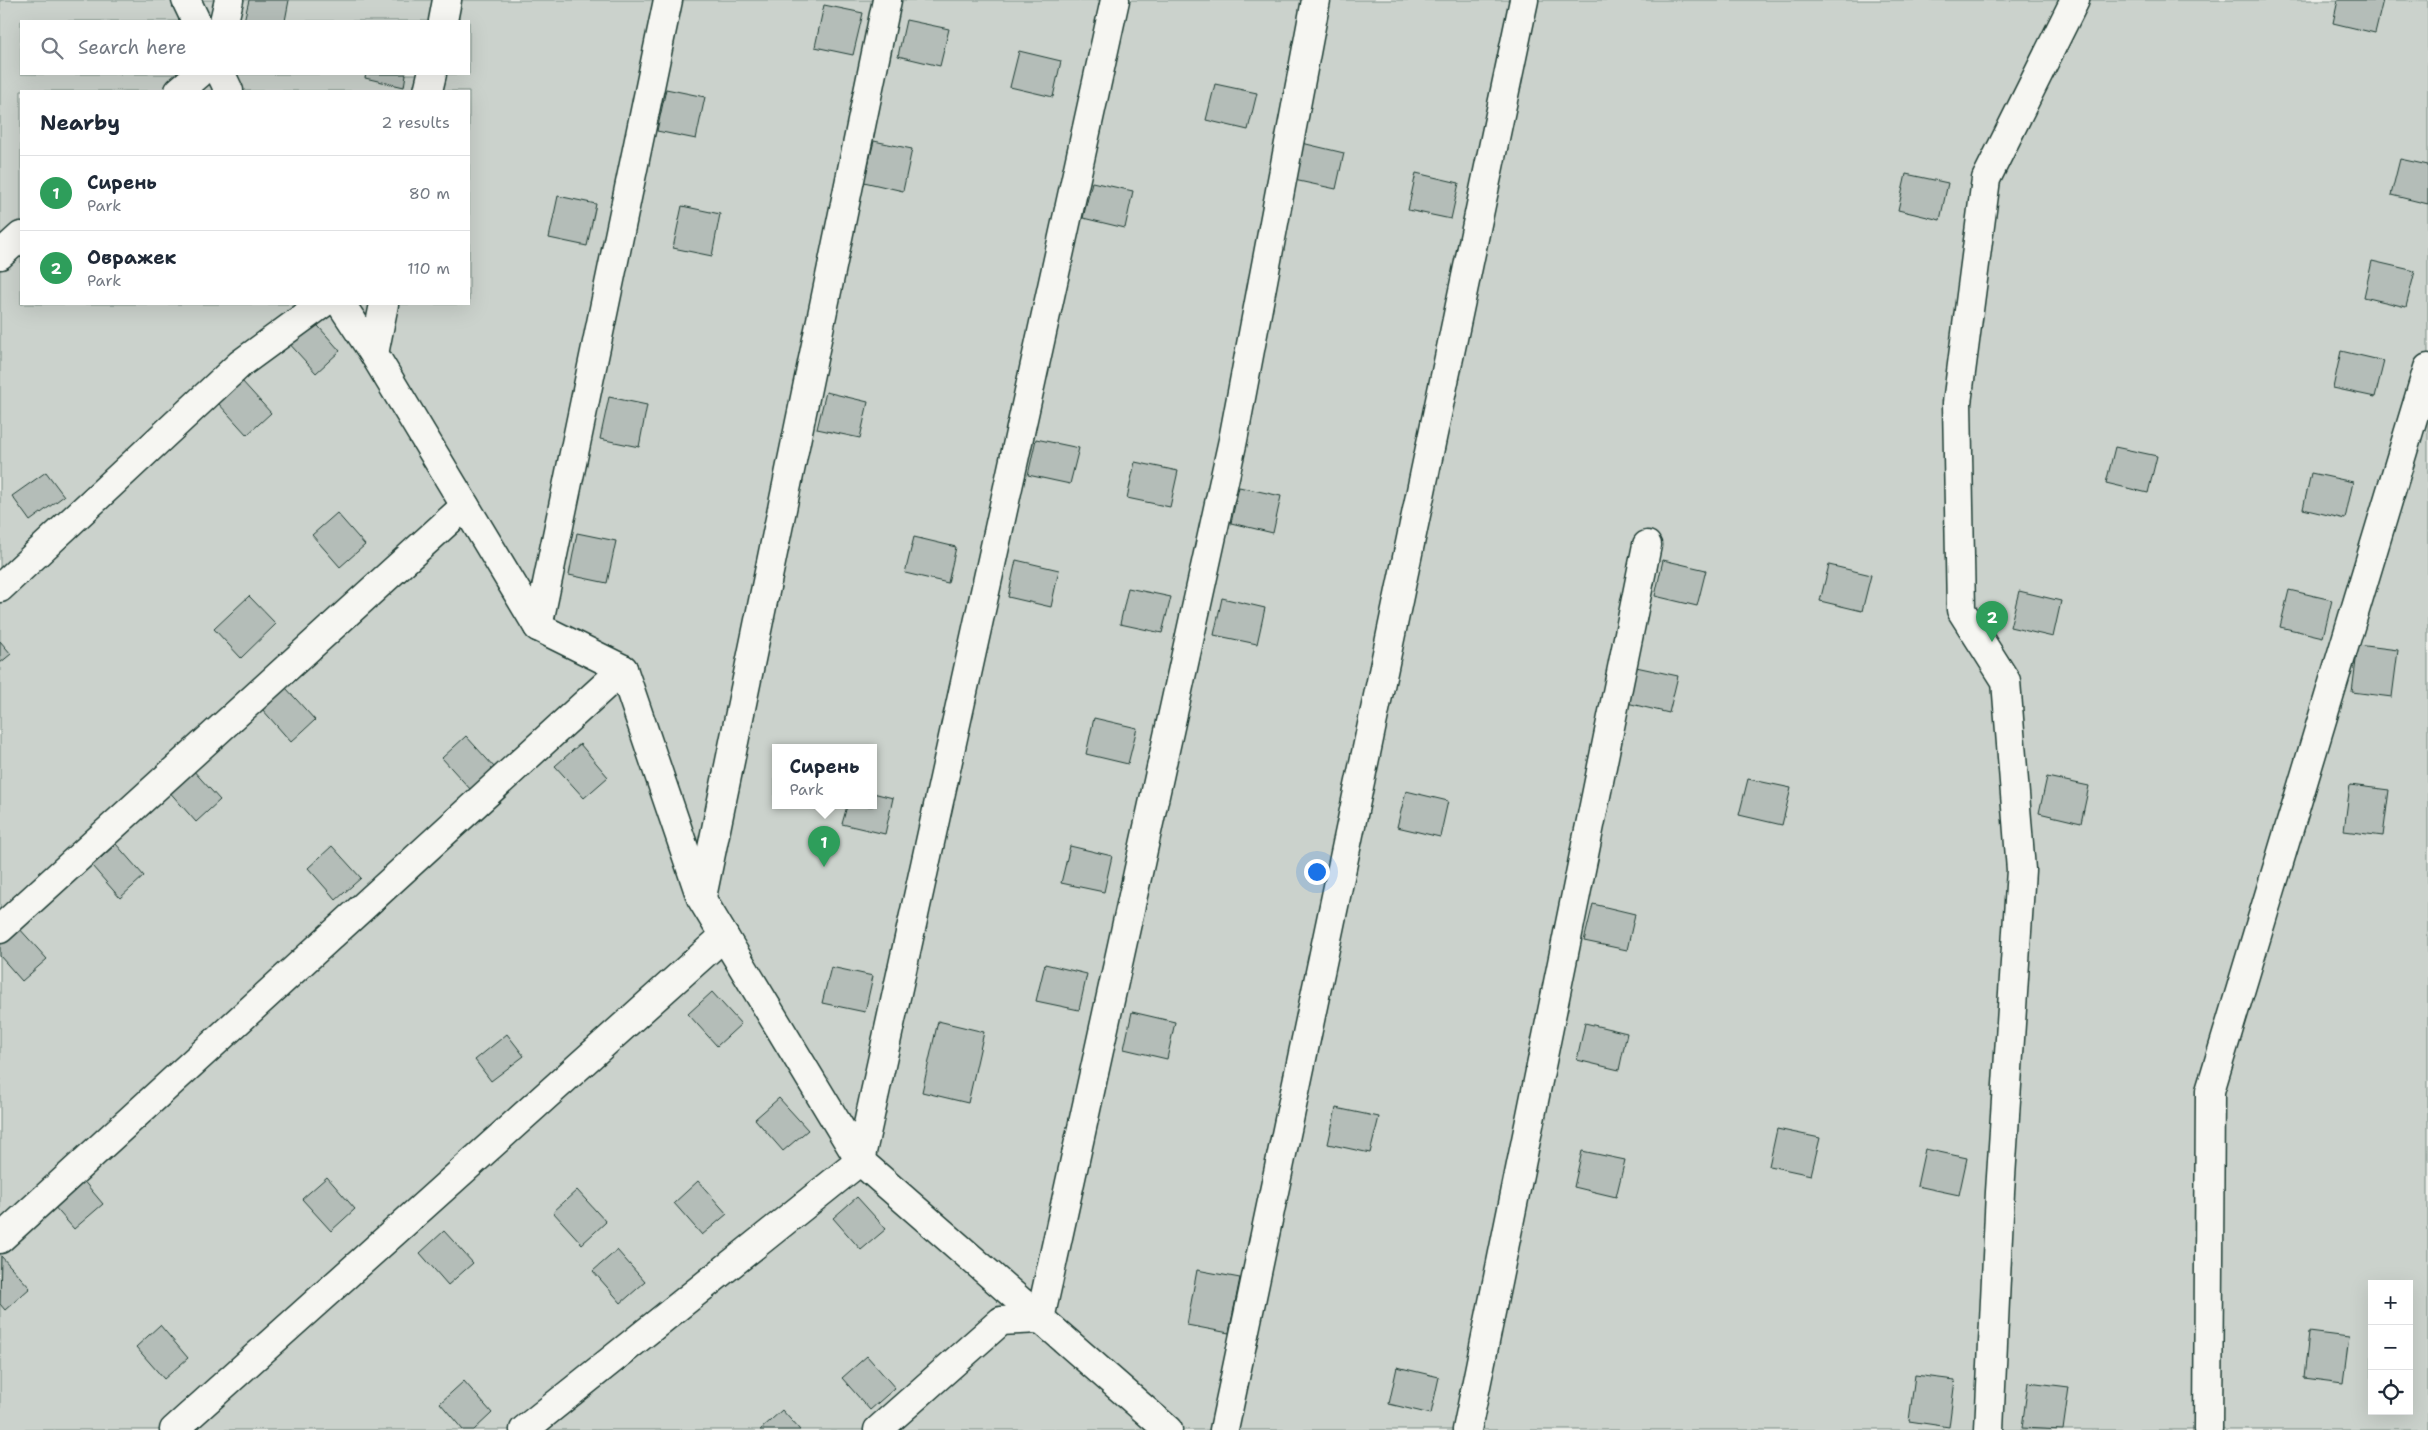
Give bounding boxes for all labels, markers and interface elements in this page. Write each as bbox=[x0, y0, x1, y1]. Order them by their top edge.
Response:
search box bbox=[20, 20, 470, 75]
icon: search bbox=[38, 34, 66, 62]
text: Search here bbox=[78, 35, 187, 60]
text: Nearby bbox=[40, 109, 120, 137]
text: 2 results bbox=[381, 112, 450, 133]
text: Сирень bbox=[87, 170, 157, 195]
text: 1 bbox=[52, 183, 60, 204]
text: 80 m bbox=[409, 183, 450, 204]
text: Park bbox=[87, 195, 121, 216]
text: Овражек bbox=[87, 245, 176, 270]
text: 2 bbox=[50, 258, 62, 279]
text: 110 m bbox=[407, 258, 450, 279]
text: Park bbox=[87, 270, 121, 291]
pin: 2 bbox=[1976, 601, 2008, 642]
popup bbox=[772, 744, 877, 809]
text: Сирень bbox=[790, 754, 859, 779]
text: Park bbox=[790, 779, 824, 800]
pin: 1 bbox=[808, 826, 840, 867]
your location bbox=[1304, 859, 1330, 885]
map controls bbox=[2368, 1280, 2413, 1415]
button: + bbox=[2368, 1280, 2413, 1325]
button: − bbox=[2368, 1325, 2413, 1370]
button: locate bbox=[2368, 1370, 2413, 1415]

